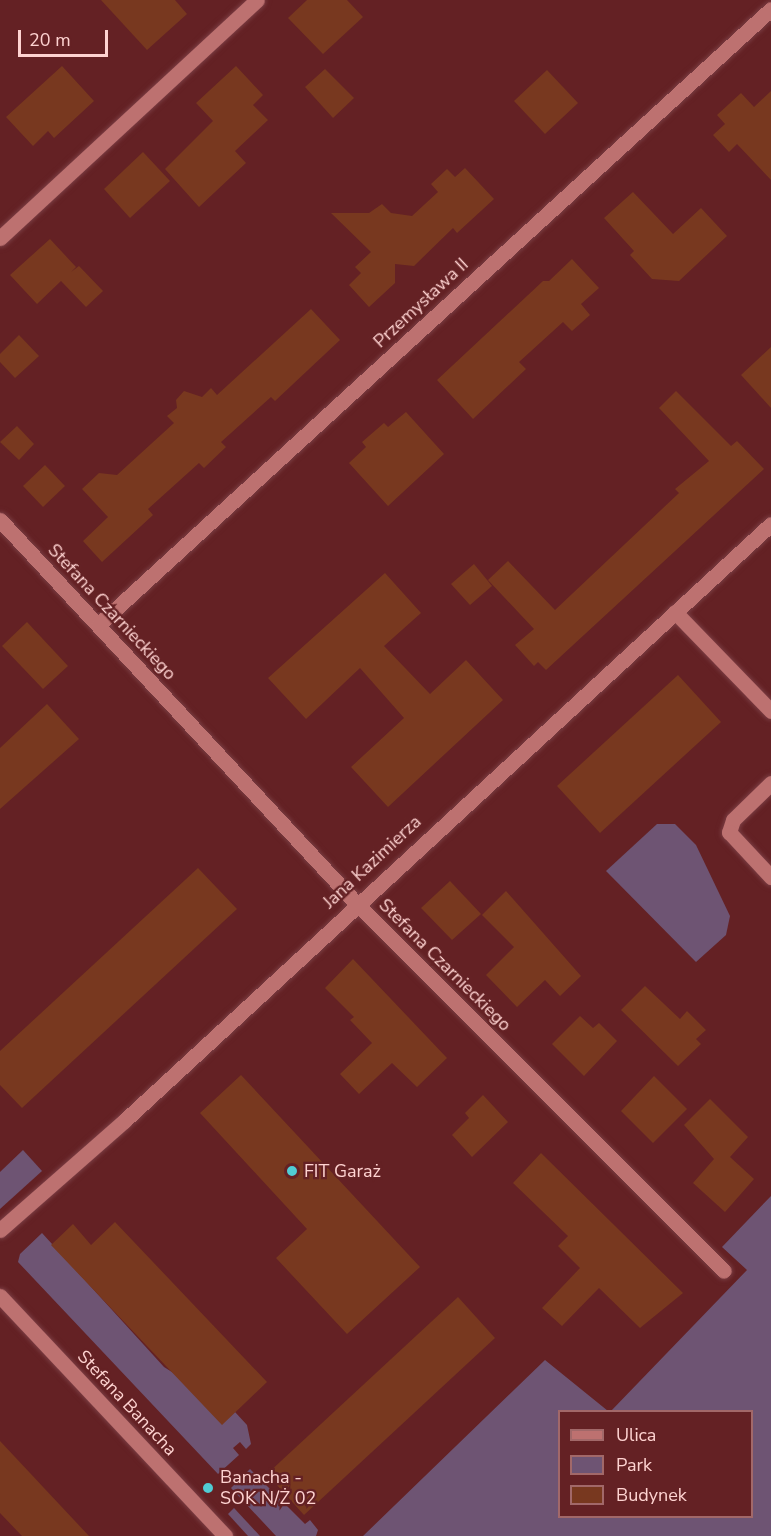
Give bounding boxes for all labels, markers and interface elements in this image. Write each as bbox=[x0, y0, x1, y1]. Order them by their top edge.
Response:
scale bar bbox=[21, 18, 111, 56]
text: 20 m bbox=[29, 28, 71, 52]
street label: Przemysława II bbox=[369, 254, 473, 352]
street label: Stefana Czarnieckiego bbox=[43, 539, 181, 685]
street label: Jana Kazimierza bbox=[318, 811, 426, 913]
street label: Stefana Czarnieckiego bbox=[374, 894, 516, 1036]
place label: FIT Garaż bbox=[304, 1160, 381, 1182]
marker: FIT Garaż bbox=[285, 1164, 299, 1178]
street label: Stefana Banacha bbox=[73, 1346, 181, 1460]
legend bbox=[558, 1410, 753, 1518]
text: Ulica bbox=[616, 1423, 656, 1447]
text: Park bbox=[616, 1453, 652, 1477]
place label: Banacha - SOK N/Ż 02 bbox=[220, 1467, 316, 1510]
marker: Banacha - SOK N/Ż 02 bbox=[201, 1481, 215, 1495]
text: Budynek bbox=[616, 1483, 687, 1507]

